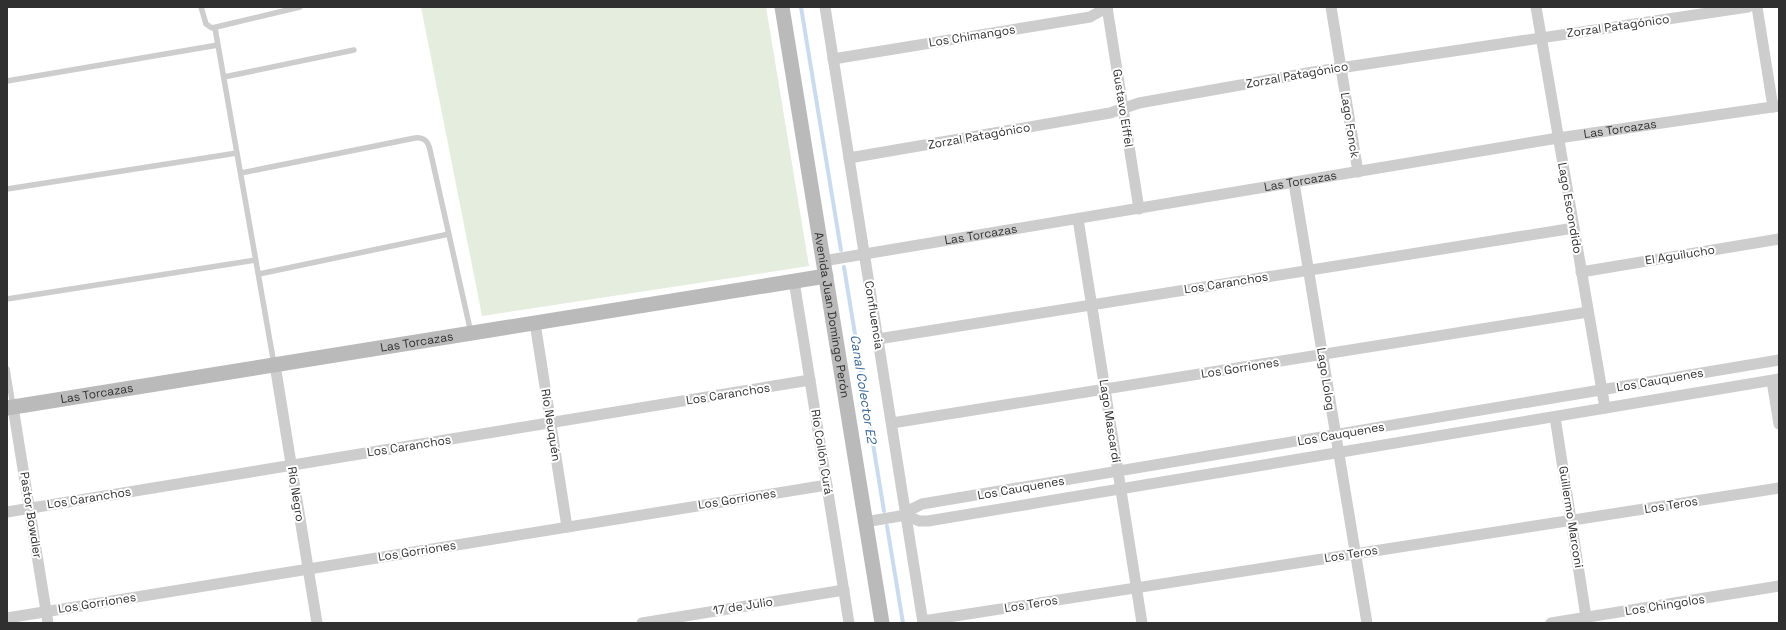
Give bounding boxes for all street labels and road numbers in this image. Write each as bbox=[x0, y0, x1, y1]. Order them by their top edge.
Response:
street label: Zorzal Patagónico bbox=[1566, 11, 1670, 41]
street label: Los Chimangos bbox=[928, 21, 1016, 51]
street label: Zorzal Patagónico bbox=[1245, 58, 1349, 92]
street label: Gustavo Eiffel bbox=[1109, 68, 1137, 148]
street label: Lago Fonck bbox=[1337, 91, 1363, 160]
street label: Las Torcazas bbox=[1583, 116, 1658, 142]
street label: Zorzal Patagónico bbox=[927, 119, 1031, 153]
street label: Lago Escondido bbox=[1554, 161, 1586, 255]
street label: Las Torcazas bbox=[1263, 167, 1338, 195]
street label: Las Torcazas bbox=[943, 221, 1018, 249]
street label: Avenida Juan Domingo Perón bbox=[811, 231, 853, 399]
street label: El Aguilucho bbox=[1644, 242, 1716, 268]
street label: Los Caranchos bbox=[1183, 268, 1269, 298]
street label: Confluencia bbox=[861, 280, 887, 350]
street label: Las Torcazas bbox=[379, 328, 454, 356]
street label: Lago Lolog bbox=[1313, 346, 1339, 412]
street label: Los Gorriones bbox=[1200, 354, 1280, 382]
street label: Los Cauquenes bbox=[1615, 364, 1705, 396]
street label: Lago Mascardi bbox=[1096, 378, 1124, 464]
street label: Los Caranchos bbox=[685, 379, 771, 409]
street label: Las Torcazas bbox=[59, 380, 134, 407]
street label: Río Neuquén bbox=[537, 388, 565, 462]
street label: Río Collón Curá bbox=[807, 408, 837, 496]
street label: Los Cauquenes bbox=[1296, 418, 1386, 450]
street label: Los Caranchos bbox=[366, 431, 452, 461]
street label: Río Negro bbox=[284, 465, 308, 523]
street label: Guillermo Marconi bbox=[1555, 465, 1587, 569]
street label: Pastor Bowdler bbox=[16, 471, 46, 560]
street label: Los Cauquenes bbox=[976, 472, 1066, 504]
street label: Los Caranchos bbox=[46, 483, 132, 513]
street label: Los Gorriones bbox=[697, 485, 777, 513]
street label: Los Teros bbox=[1643, 493, 1699, 517]
street label: Los Gorriones bbox=[377, 537, 457, 565]
street label: Los Teros bbox=[1323, 542, 1379, 566]
street label: Los Gorriones bbox=[57, 589, 137, 617]
street label: Los Chingolos bbox=[1624, 591, 1706, 619]
street label: Los Teros bbox=[1003, 592, 1059, 616]
street label: 17 de Julio bbox=[712, 593, 774, 619]

